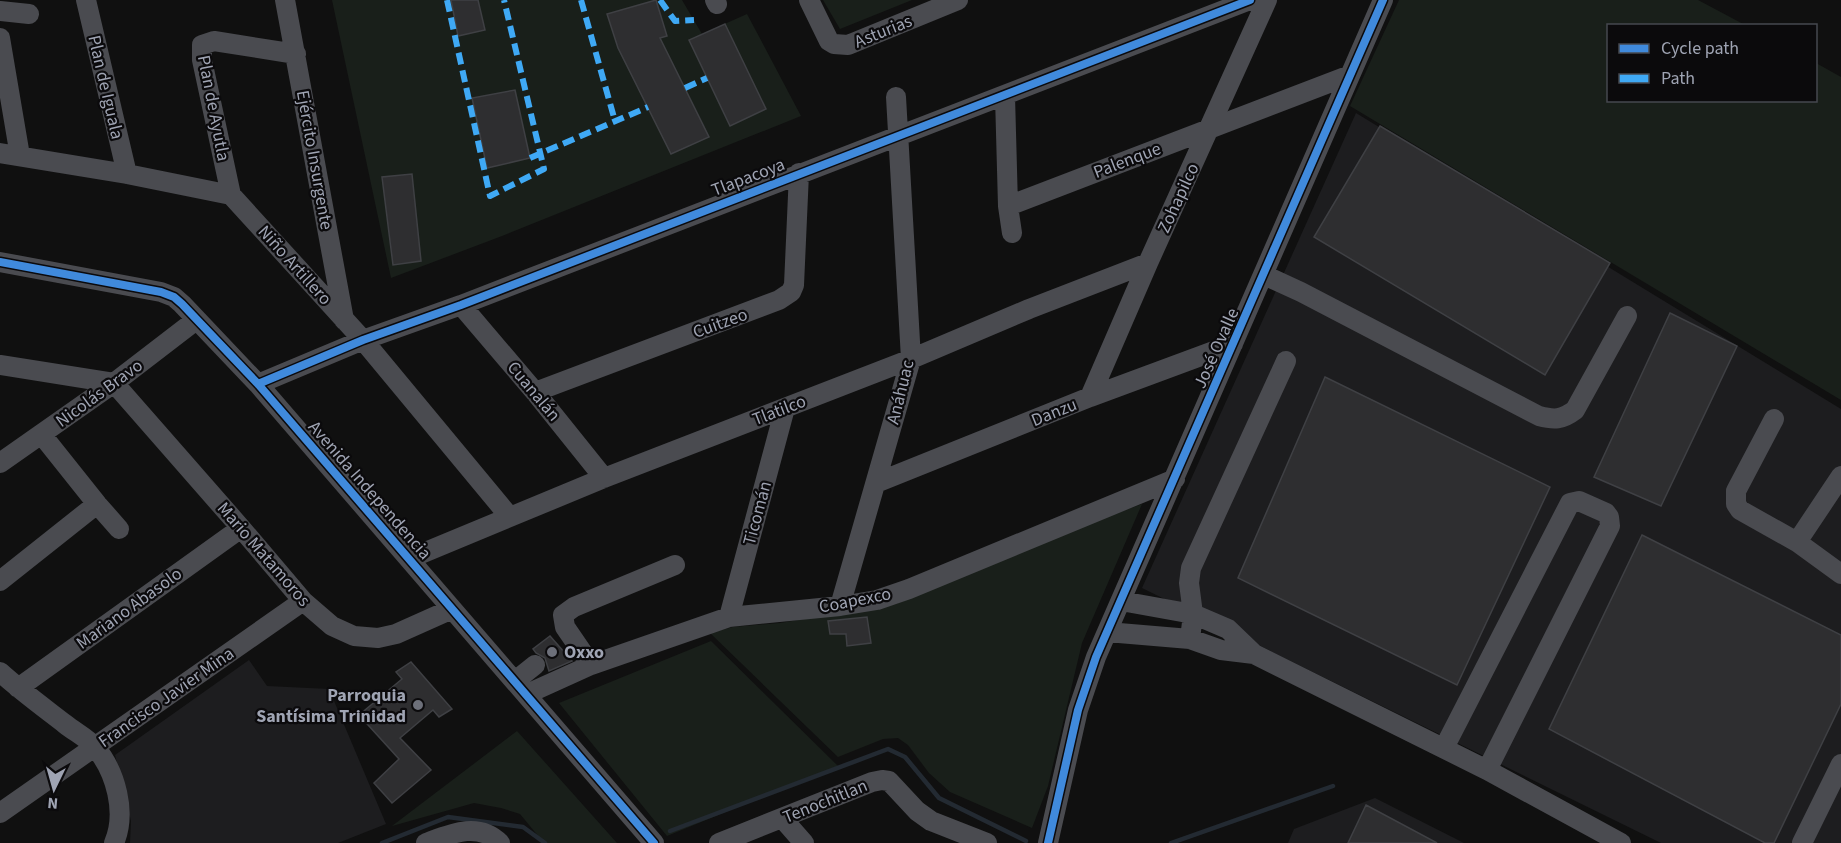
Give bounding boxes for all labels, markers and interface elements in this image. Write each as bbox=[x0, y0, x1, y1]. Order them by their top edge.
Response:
street label: Asturias bbox=[850, 9, 916, 54]
legend bbox=[1607, 24, 1817, 102]
street label: Plan de Iguala bbox=[81, 33, 130, 142]
text: Cycle path bbox=[1661, 36, 1739, 61]
street label: Plan de Ayutla bbox=[191, 53, 236, 163]
text: Path bbox=[1661, 66, 1695, 91]
street label: Ejército Insurgente bbox=[290, 88, 339, 232]
street label: Palenque bbox=[1090, 136, 1165, 185]
street label: Tlapacoya bbox=[708, 152, 788, 203]
street label: Zohapilco bbox=[1151, 159, 1206, 237]
street label: Niño Artillero bbox=[252, 220, 337, 311]
street label: Cuitzeo bbox=[689, 302, 751, 345]
street label: José Ovalle bbox=[1188, 304, 1245, 392]
street label: Nicolás Bravo bbox=[51, 353, 148, 434]
street label: Cuanalán bbox=[501, 356, 566, 427]
street label: Anáhuac bbox=[880, 357, 921, 427]
street label: Tlatilco bbox=[749, 389, 810, 432]
street label: Danzu bbox=[1028, 392, 1081, 433]
street label: Avenida Independencia bbox=[302, 415, 437, 565]
street label: Ticomán bbox=[737, 478, 778, 548]
street label: Mario Matamoros bbox=[211, 497, 316, 612]
street label: Mariano Abasolo bbox=[71, 561, 187, 655]
street label: Coapexco bbox=[817, 581, 893, 620]
place label: Oxxo bbox=[564, 640, 604, 665]
street label: Francisco Javier Mina bbox=[93, 641, 239, 754]
marker: Oxxo bbox=[545, 645, 559, 659]
place label: Parroquia Santísima Trinidad bbox=[256, 683, 406, 729]
marker: Parroquia Santísima Trinidad bbox=[411, 698, 425, 712]
north arrow bbox=[24, 759, 84, 819]
street label: Tenochitlan bbox=[779, 773, 871, 830]
text: N bbox=[47, 792, 59, 814]

